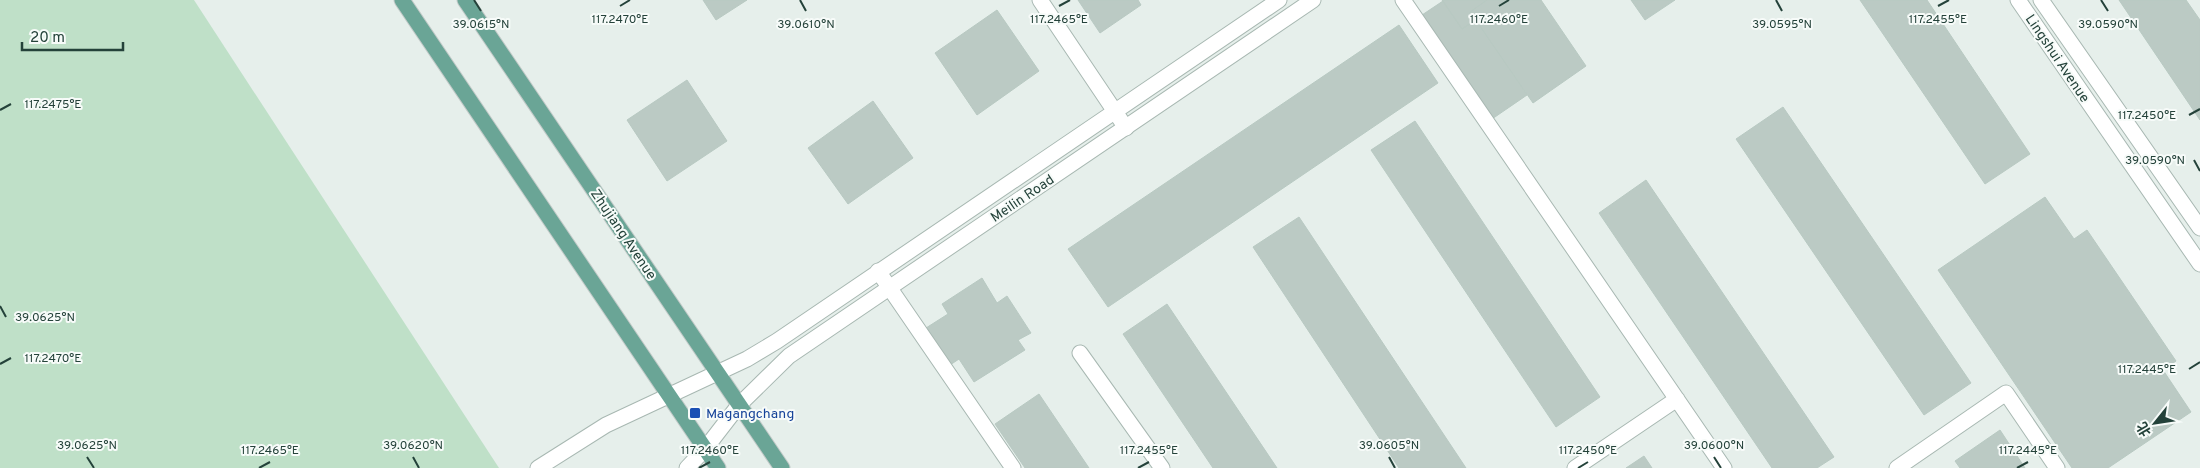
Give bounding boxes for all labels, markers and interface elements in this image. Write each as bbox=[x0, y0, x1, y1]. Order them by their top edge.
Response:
street label: Lingshui Avenue bbox=[2021, 11, 2093, 106]
text: 117.2470°E bbox=[592, 12, 648, 28]
text: 117.2465°E bbox=[1030, 12, 1088, 28]
text: 117.2460°E bbox=[1470, 12, 1528, 28]
text: 117.2455°E bbox=[1909, 12, 1967, 28]
text: 39.0615°N bbox=[452, 17, 510, 33]
text: 39.0610°N bbox=[777, 17, 835, 33]
text: 39.0595°N bbox=[1752, 17, 1812, 33]
text: 39.0590°N bbox=[2078, 17, 2138, 33]
scale bar bbox=[22, 20, 124, 52]
text: 20 m bbox=[30, 29, 65, 48]
text: 117.2475°E bbox=[24, 97, 82, 113]
text: 117.2450°E bbox=[2118, 108, 2176, 124]
text: 39.0590°N bbox=[2125, 153, 2185, 169]
street label: Meilin Road bbox=[988, 172, 1058, 227]
street label: Zhujiang Avenue bbox=[586, 186, 659, 283]
text: 39.0625°N bbox=[15, 310, 75, 326]
text: 117.2470°E bbox=[25, 351, 81, 367]
text: 117.2445°E bbox=[2118, 362, 2176, 378]
north arrow bbox=[2130, 398, 2180, 448]
marker: Magangchang bbox=[688, 406, 702, 420]
place label: Magangchang bbox=[706, 406, 794, 423]
text: 北 bbox=[2134, 418, 2156, 439]
text: 39.0625°N bbox=[57, 438, 117, 454]
text: 39.0620°N bbox=[383, 438, 443, 454]
text: 39.0605°N bbox=[1359, 438, 1419, 454]
text: 39.0600°N bbox=[1684, 438, 1744, 454]
text: 117.2465°E bbox=[241, 443, 299, 459]
text: 117.2460°E bbox=[681, 443, 739, 459]
text: 117.2455°E bbox=[1120, 443, 1178, 459]
text: 117.2450°E bbox=[1559, 443, 1617, 459]
text: 117.2445°E bbox=[1999, 443, 2057, 459]

